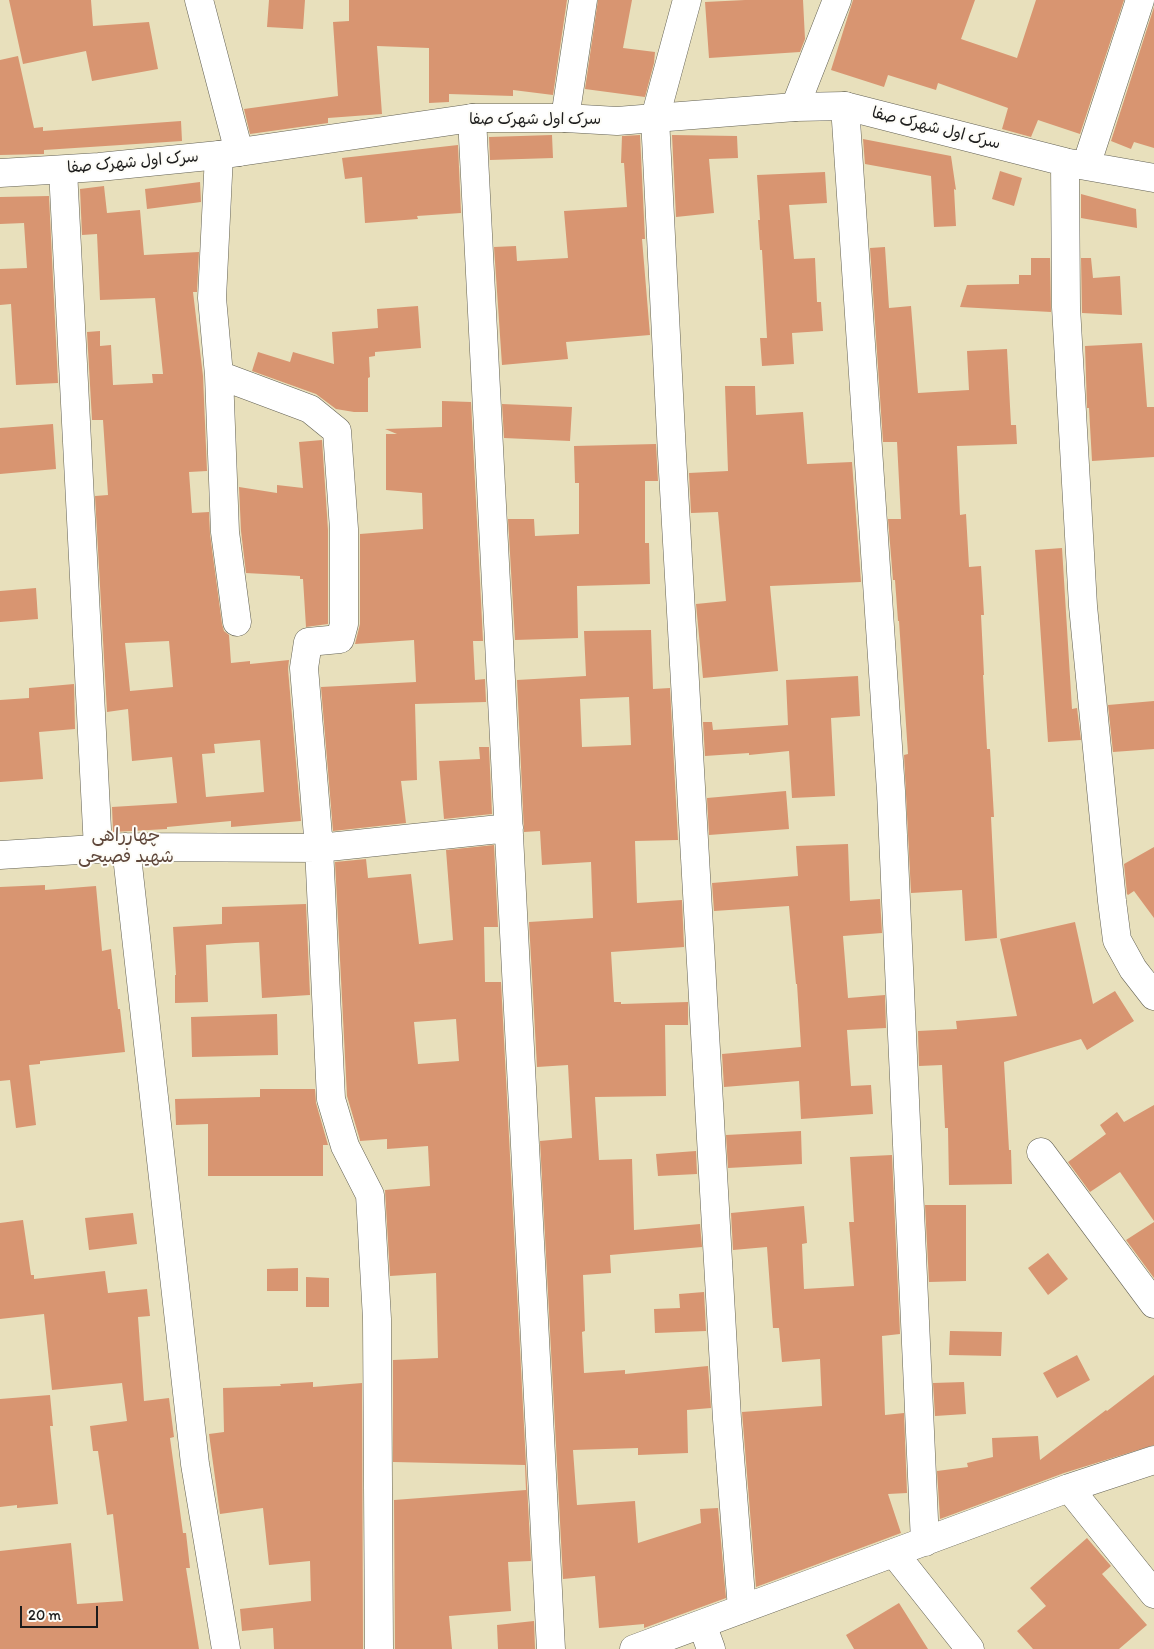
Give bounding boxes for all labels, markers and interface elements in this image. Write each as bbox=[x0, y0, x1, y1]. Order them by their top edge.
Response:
street label: سرک اول شهرک صفا bbox=[870, 104, 1002, 154]
street label: سرک اول شهرک صفا bbox=[469, 110, 601, 130]
street label: سرک اول شهرک صفا bbox=[66, 148, 200, 178]
district label: چهارراهی شهید فصیحی bbox=[78, 825, 174, 868]
scale bar bbox=[22, 1596, 100, 1628]
text: 20 m bbox=[28, 1606, 61, 1624]

